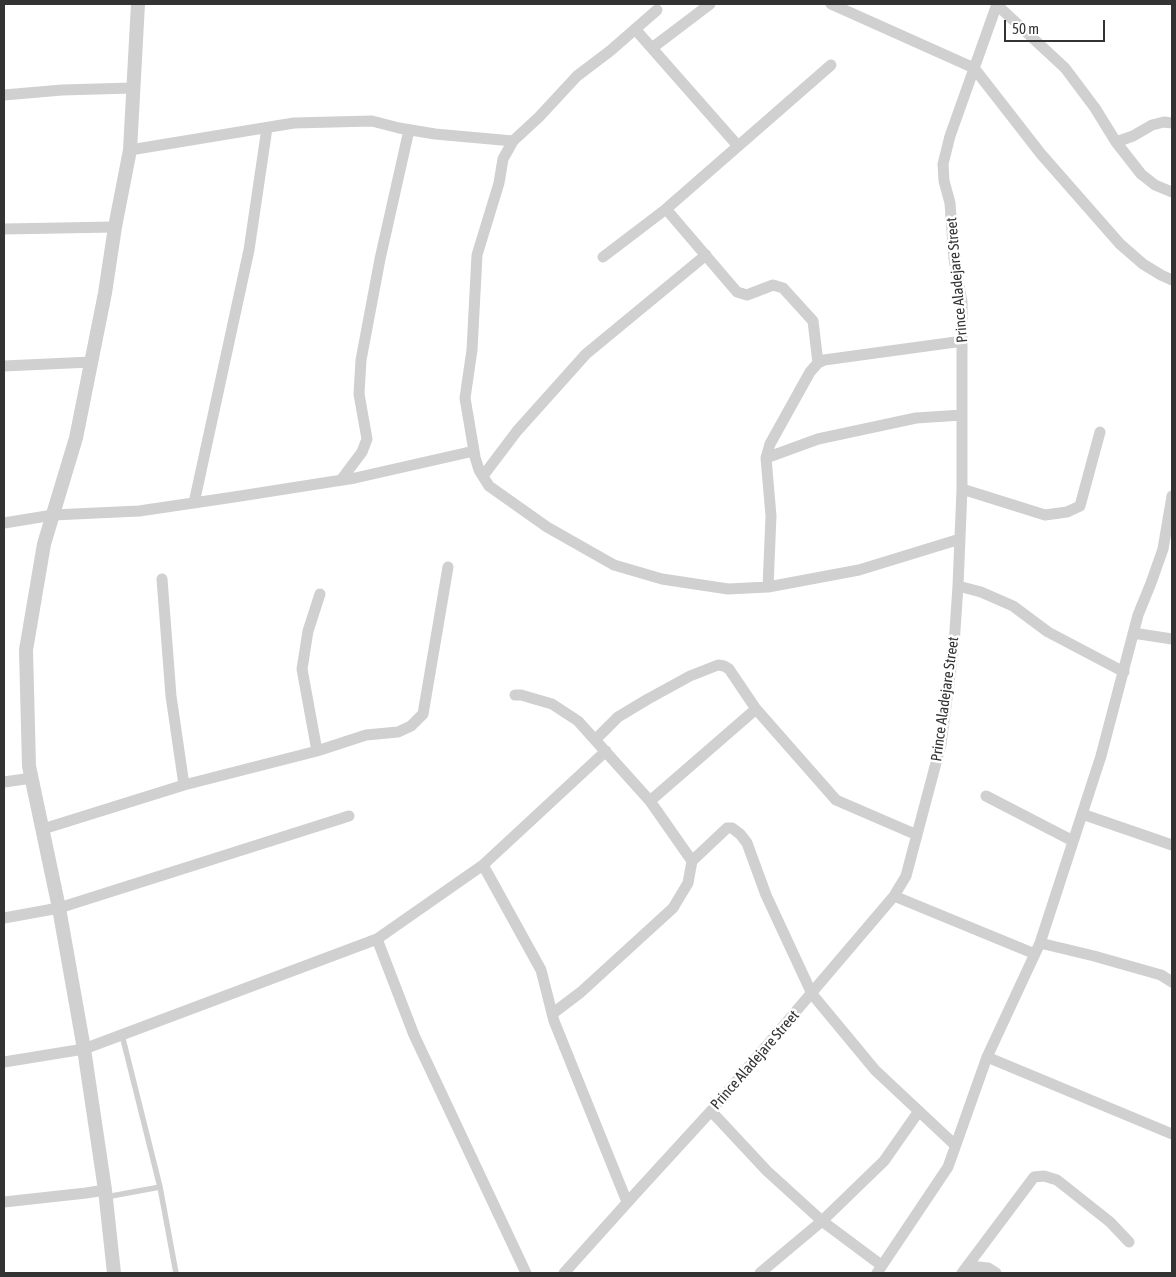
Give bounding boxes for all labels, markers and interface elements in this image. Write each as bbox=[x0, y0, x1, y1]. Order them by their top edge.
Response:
scale bar bbox=[1006, 10, 1107, 42]
text: 50 m bbox=[1012, 20, 1039, 37]
street label: Prince Aladejare Street bbox=[943, 217, 971, 343]
street label: Prince Aladejare Street bbox=[927, 635, 963, 763]
street label: Prince Aladejare Street bbox=[707, 1007, 803, 1113]

